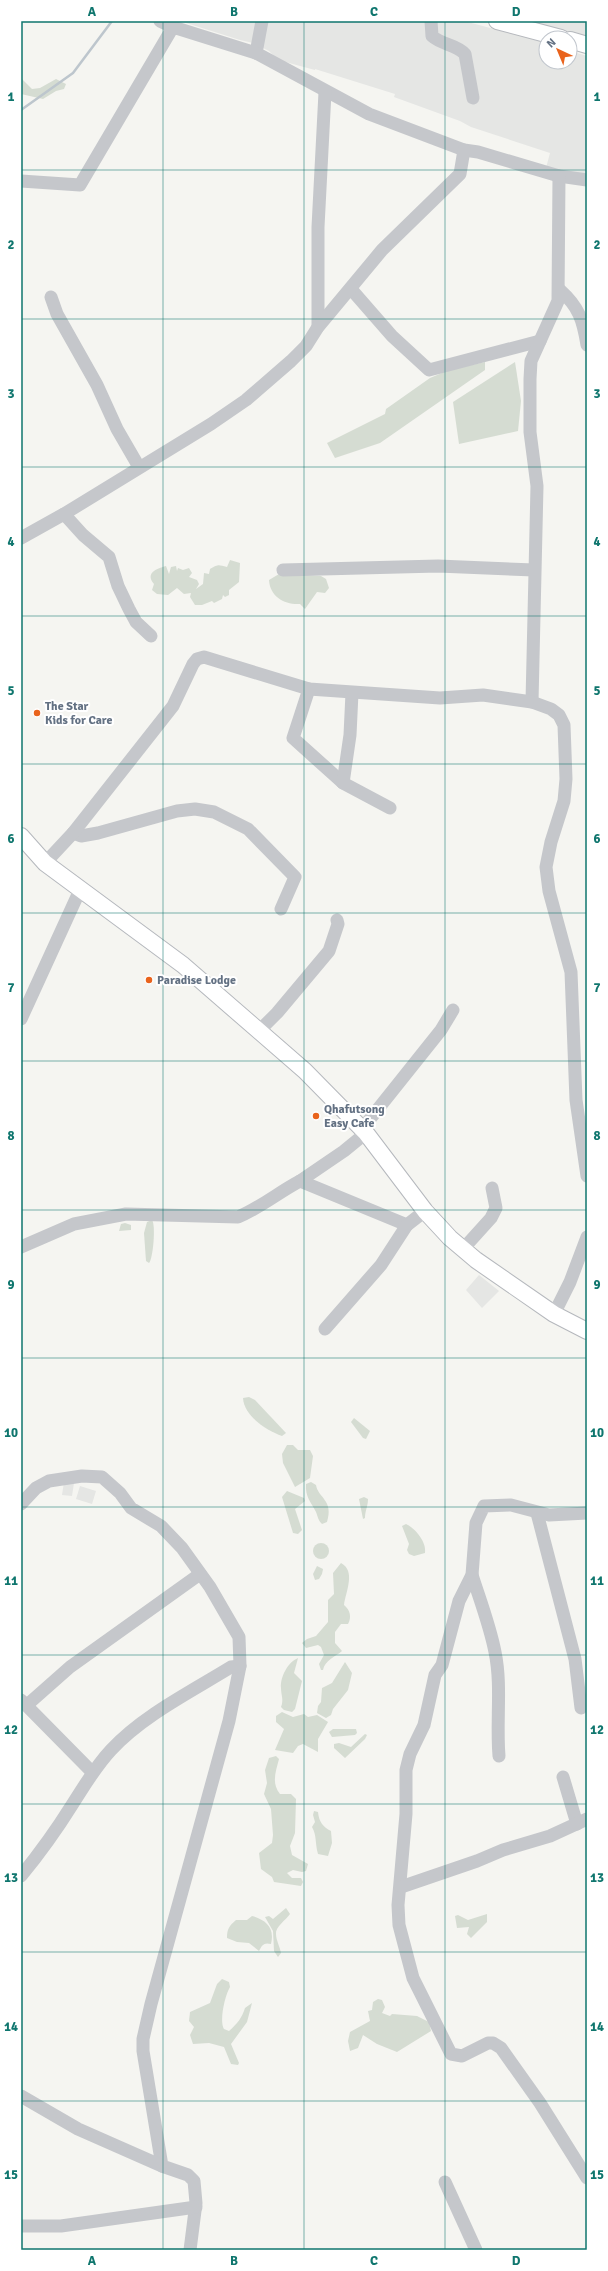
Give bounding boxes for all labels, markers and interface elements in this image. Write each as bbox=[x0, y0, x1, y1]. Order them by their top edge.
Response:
text: A bbox=[88, 4, 97, 20]
text: B bbox=[230, 4, 238, 20]
text: C bbox=[370, 4, 378, 20]
text: D bbox=[512, 4, 521, 20]
north arrow bbox=[538, 30, 578, 70]
text: N bbox=[544, 36, 559, 51]
text: 1 bbox=[7, 89, 15, 105]
text: 1 bbox=[593, 89, 601, 105]
text: 2 bbox=[7, 237, 15, 253]
text: 2 bbox=[593, 237, 601, 253]
text: 3 bbox=[7, 386, 15, 402]
text: 3 bbox=[593, 386, 601, 402]
text: 4 bbox=[7, 534, 15, 550]
text: 4 bbox=[593, 534, 601, 550]
text: 5 bbox=[7, 683, 15, 699]
text: 5 bbox=[593, 683, 601, 699]
place label: The Star Kids for Care bbox=[45, 699, 112, 728]
marker: The Star Kids for Care bbox=[32, 708, 42, 718]
text: 6 bbox=[7, 831, 15, 847]
text: 6 bbox=[593, 831, 601, 847]
place label: Paradise Lodge bbox=[157, 973, 236, 988]
marker: Paradise Lodge bbox=[144, 975, 154, 985]
text: 7 bbox=[7, 980, 15, 996]
text: 7 bbox=[593, 980, 601, 996]
place label: Qhafutsong Easy Cafe bbox=[324, 1102, 385, 1131]
marker: Qhafutsong Easy Cafe bbox=[311, 1111, 321, 1121]
text: 8 bbox=[7, 1128, 15, 1144]
text: 8 bbox=[593, 1128, 601, 1144]
text: 9 bbox=[7, 1277, 15, 1293]
text: 9 bbox=[593, 1277, 601, 1293]
text: 10 bbox=[4, 1425, 18, 1441]
text: 10 bbox=[590, 1425, 604, 1441]
text: 11 bbox=[4, 1573, 18, 1589]
text: 11 bbox=[590, 1573, 604, 1589]
text: 12 bbox=[4, 1722, 18, 1738]
text: 12 bbox=[590, 1722, 604, 1738]
text: 13 bbox=[4, 1870, 18, 1886]
text: 13 bbox=[590, 1870, 604, 1886]
text: 14 bbox=[4, 2019, 18, 2035]
text: 14 bbox=[590, 2019, 604, 2035]
text: 15 bbox=[4, 2167, 18, 2183]
text: 15 bbox=[590, 2167, 604, 2183]
text: A bbox=[88, 2253, 97, 2269]
text: B bbox=[230, 2253, 238, 2269]
text: C bbox=[370, 2253, 378, 2269]
text: D bbox=[512, 2253, 521, 2269]

